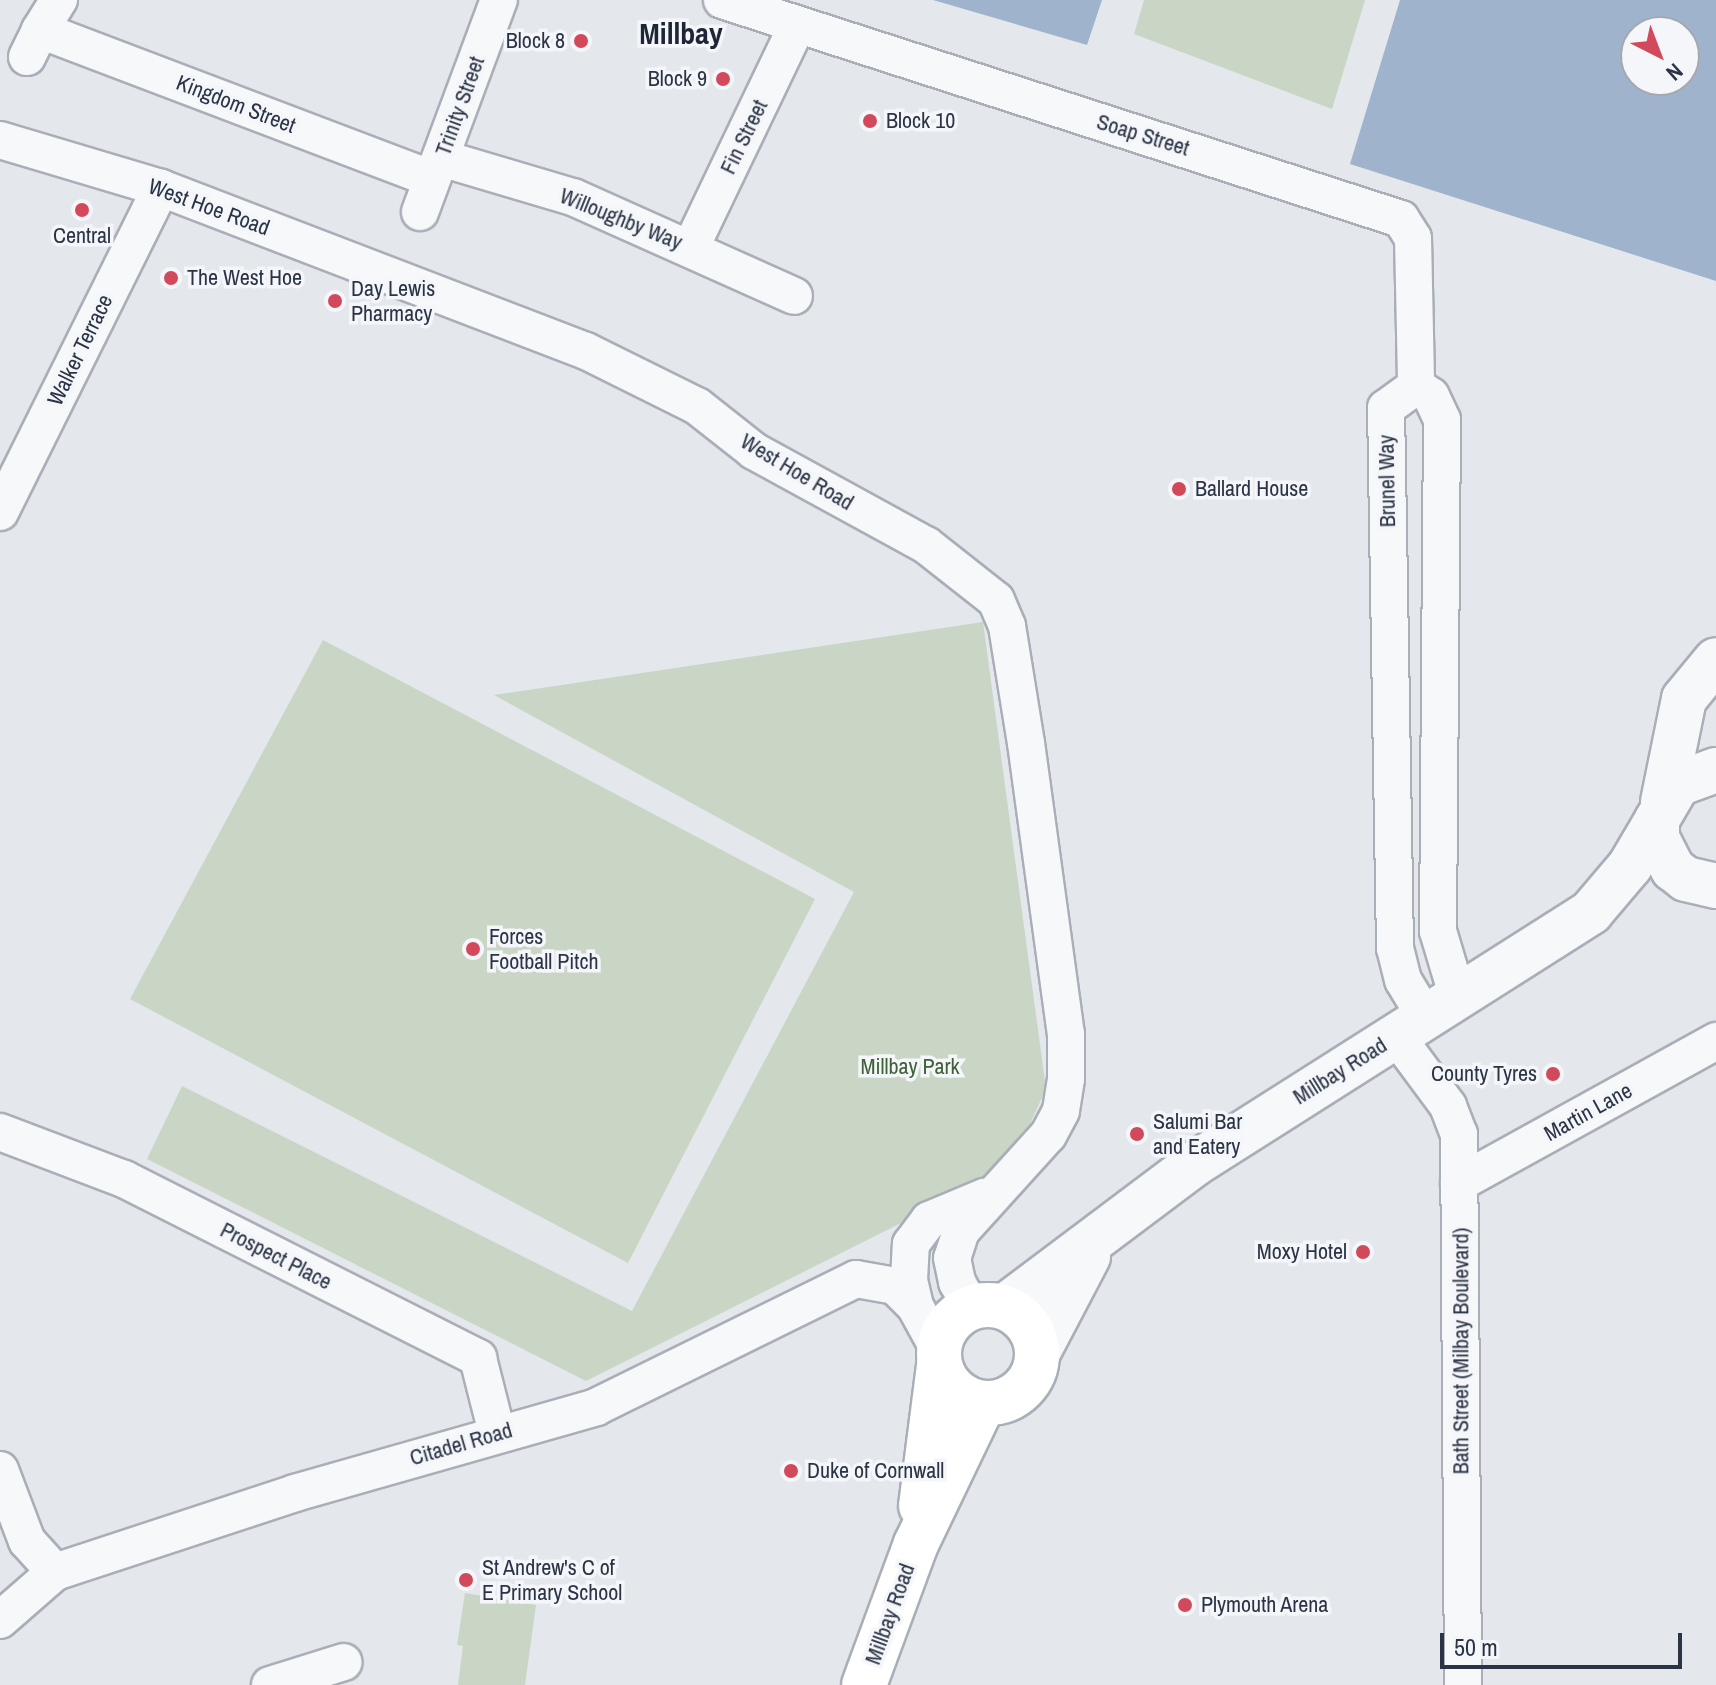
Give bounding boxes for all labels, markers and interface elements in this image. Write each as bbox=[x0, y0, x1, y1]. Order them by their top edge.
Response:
district label: Millbay bbox=[639, 15, 723, 51]
north arrow bbox=[1620, 16, 1700, 96]
place label: Block 8 bbox=[506, 28, 565, 54]
marker: Block 8 bbox=[572, 32, 590, 50]
street label: Trinity Street bbox=[430, 53, 490, 159]
text: N bbox=[1660, 57, 1690, 88]
place label: Block 9 bbox=[648, 66, 707, 92]
street label: Kingdom Street bbox=[173, 69, 299, 139]
marker: Block 9 bbox=[714, 70, 732, 88]
street label: Fin Street bbox=[715, 96, 773, 178]
place label: Block 10 bbox=[886, 108, 955, 134]
street label: Soap Street bbox=[1094, 108, 1192, 162]
marker: Block 10 bbox=[861, 112, 879, 130]
street label: West Hoe Road bbox=[145, 173, 273, 241]
street label: Willoughby Way bbox=[556, 182, 686, 256]
marker: Central bbox=[73, 201, 91, 219]
place label: Central bbox=[53, 223, 111, 249]
place label: The West Hoe bbox=[187, 265, 302, 291]
marker: The West Hoe bbox=[162, 269, 180, 287]
place label: Day Lewis Pharmacy bbox=[351, 275, 435, 326]
street label: Walker Terrace bbox=[42, 290, 118, 410]
marker: Day Lewis Pharmacy bbox=[326, 292, 344, 310]
street label: West Hoe Road bbox=[736, 428, 858, 516]
street label: Brunel Way bbox=[1373, 434, 1401, 528]
place label: Ballard House bbox=[1195, 476, 1308, 502]
marker: Ballard House bbox=[1170, 480, 1188, 498]
place label: Forces Football Pitch bbox=[489, 923, 598, 974]
marker: Forces Football Pitch bbox=[464, 940, 482, 958]
street label: Millbay Road bbox=[1288, 1032, 1392, 1110]
park label: Millbay Park bbox=[860, 1054, 960, 1080]
place label: County Tyres bbox=[1431, 1061, 1537, 1087]
marker: County Tyres bbox=[1544, 1065, 1562, 1083]
street label: Martin Lane bbox=[1539, 1077, 1637, 1147]
place label: Salumi Bar and Eatery bbox=[1153, 1108, 1242, 1160]
marker: Salumi Bar and Eatery bbox=[1128, 1125, 1146, 1143]
street label: Prospect Place bbox=[216, 1217, 336, 1295]
street label: Bath Street (Milbay Boulevard) bbox=[1448, 1228, 1474, 1474]
place label: Moxy Hotel bbox=[1257, 1239, 1347, 1265]
marker: Moxy Hotel bbox=[1354, 1243, 1372, 1261]
street label: Citadel Road bbox=[407, 1417, 515, 1471]
place label: Duke of Cornwall bbox=[807, 1458, 944, 1484]
marker: Duke of Cornwall bbox=[782, 1462, 800, 1480]
place label: St Andrew's C of E Primary School bbox=[482, 1554, 622, 1606]
street label: Millbay Road bbox=[860, 1560, 920, 1668]
marker: St Andrew's C of E Primary School bbox=[457, 1571, 475, 1589]
place label: Plymouth Arena bbox=[1201, 1592, 1329, 1618]
marker: Plymouth Arena bbox=[1176, 1596, 1194, 1614]
scale bar bbox=[1444, 1617, 1686, 1667]
text: 50 m bbox=[1454, 1631, 1498, 1663]

